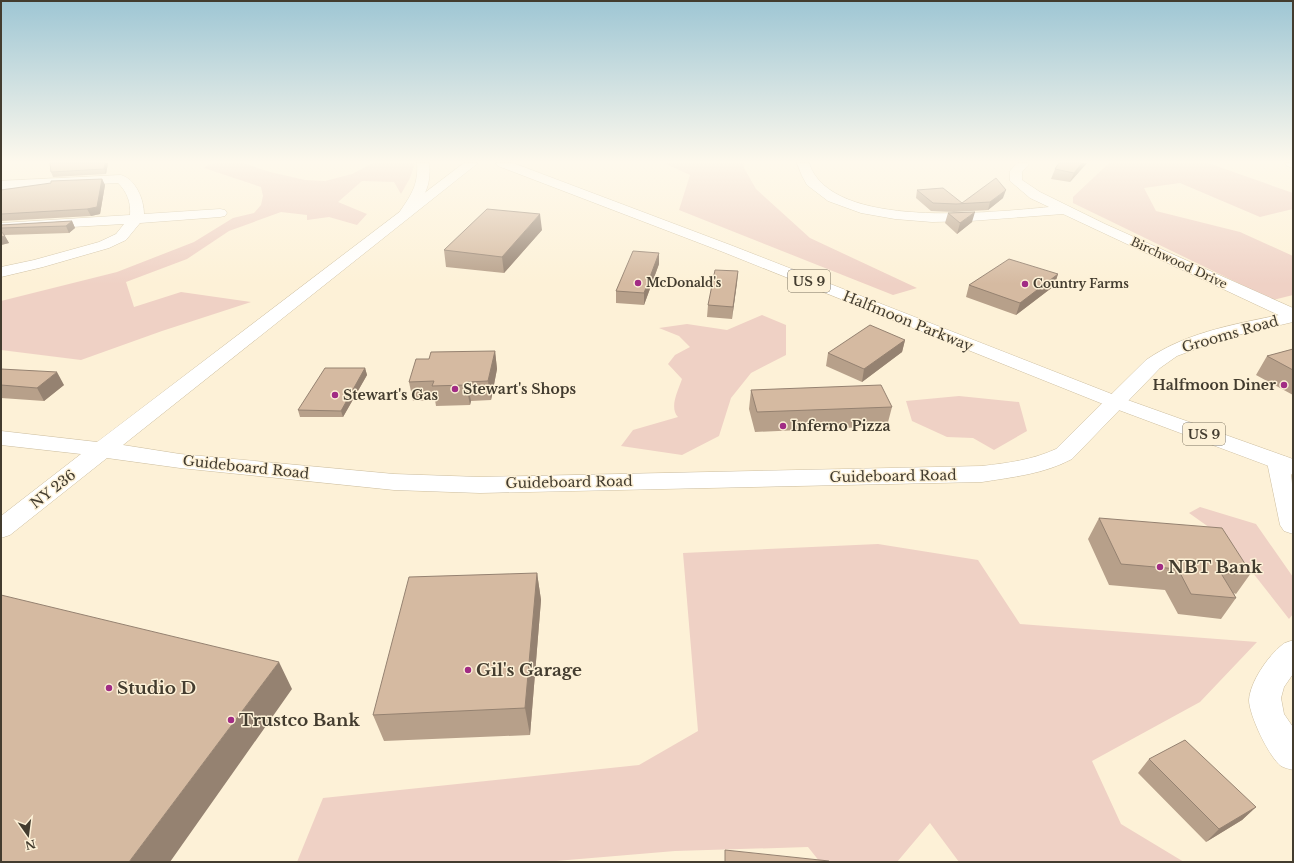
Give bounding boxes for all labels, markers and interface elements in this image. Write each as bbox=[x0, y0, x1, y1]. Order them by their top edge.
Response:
street label: Birchwood Drive bbox=[1129, 234, 1230, 292]
road number: US 9 bbox=[788, 270, 830, 292]
place label: McDonald's bbox=[646, 275, 722, 290]
place label: Country Farms bbox=[1033, 276, 1129, 291]
marker: McDonald's bbox=[633, 278, 643, 288]
marker: Country Farms bbox=[1020, 279, 1030, 289]
street label: Halfmoon Parkway bbox=[840, 287, 976, 355]
street label: Grooms Road bbox=[1180, 311, 1281, 356]
place label: Halfmoon Diner bbox=[1152, 376, 1276, 394]
place label: Stewart's Shops bbox=[463, 380, 577, 398]
marker: Halfmoon Diner bbox=[1279, 380, 1289, 390]
marker: Stewart's Shops bbox=[450, 384, 460, 394]
place label: Stewart's Gas bbox=[343, 386, 439, 404]
marker: Stewart's Gas bbox=[330, 390, 340, 400]
place label: Inferno Pizza bbox=[791, 417, 891, 435]
marker: Inferno Pizza bbox=[778, 421, 788, 431]
road number: US 9 bbox=[1183, 423, 1225, 445]
street label: Guideboard Road bbox=[182, 451, 311, 483]
street label: NY 236 bbox=[27, 466, 79, 512]
street label: Guideboard Road bbox=[829, 466, 957, 486]
street label: Guideboard Road bbox=[505, 472, 633, 492]
place label: NBT Bank bbox=[1168, 557, 1263, 578]
marker: NBT Bank bbox=[1155, 562, 1165, 572]
place label: Gil's Garage bbox=[476, 660, 582, 681]
marker: Gil's Garage bbox=[463, 665, 473, 675]
place label: Studio D bbox=[117, 678, 196, 699]
marker: Studio D bbox=[104, 683, 114, 693]
place label: Trustco Bank bbox=[239, 710, 360, 731]
marker: Trustco Bank bbox=[226, 715, 236, 725]
north arrow bbox=[8, 815, 48, 855]
text: N bbox=[23, 837, 37, 853]

